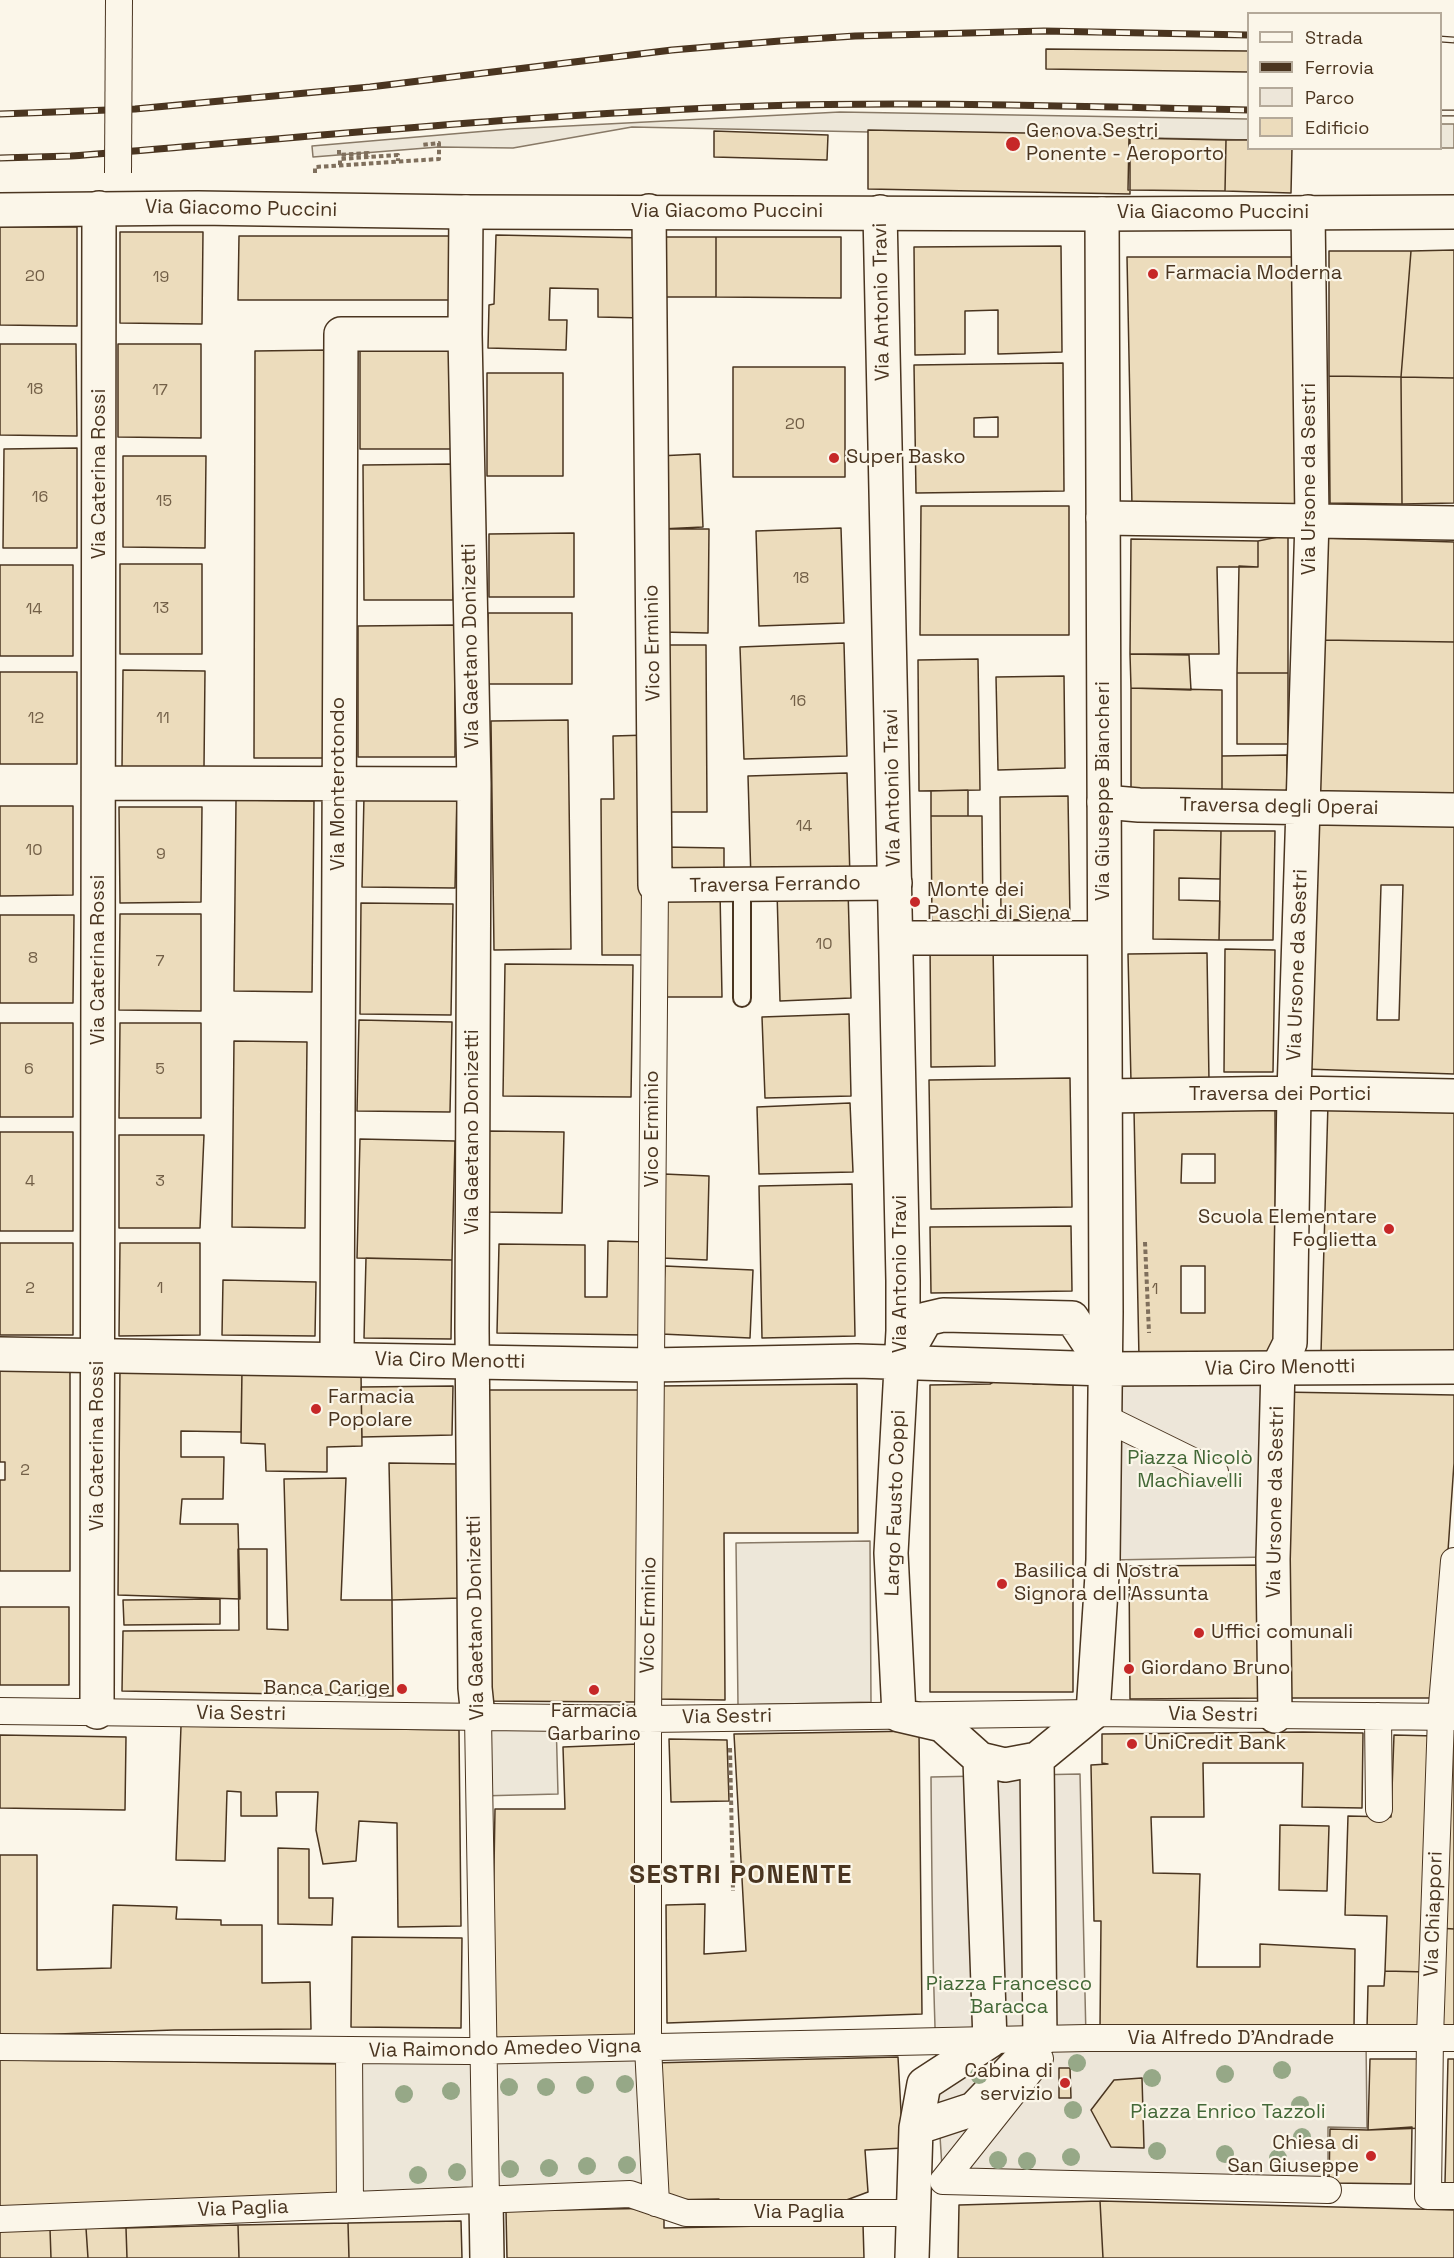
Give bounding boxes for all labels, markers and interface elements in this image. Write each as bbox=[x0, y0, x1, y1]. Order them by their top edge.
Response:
legend bbox=[1247, 12, 1442, 150]
text: Strada bbox=[1305, 26, 1363, 49]
text: Ferrovia bbox=[1305, 56, 1374, 79]
text: Parco bbox=[1305, 86, 1354, 109]
text: Edificio bbox=[1305, 116, 1369, 139]
place label: Genova Sestri Ponente - Aeroporto bbox=[1026, 120, 1224, 167]
marker: Genova Sestri Ponente - Aeroporto bbox=[1004, 135, 1022, 153]
street label: Via Giacomo Puccini bbox=[145, 195, 337, 223]
street label: Via Giacomo Puccini bbox=[631, 200, 823, 224]
street label: Via Giacomo Puccini bbox=[1117, 201, 1309, 225]
street label: Via Antonio Travi bbox=[869, 223, 895, 381]
place label: Farmacia Moderna bbox=[1165, 262, 1342, 286]
house number: 20 bbox=[25, 267, 45, 287]
marker: Farmacia Moderna bbox=[1146, 267, 1160, 281]
house number: 19 bbox=[153, 268, 169, 288]
house number: 18 bbox=[27, 380, 43, 400]
house number: 17 bbox=[152, 381, 168, 401]
street label: Via Ursone da Sestri bbox=[1298, 383, 1322, 575]
street label: Via Caterina Rossi bbox=[88, 389, 112, 559]
house number: 20 bbox=[785, 415, 805, 435]
place label: Super Basko bbox=[846, 446, 966, 470]
marker: Super Basko bbox=[827, 451, 841, 465]
house number: 16 bbox=[32, 488, 48, 508]
house number: 15 bbox=[156, 492, 172, 512]
street label: Via Gaetano Donizetti bbox=[457, 543, 485, 749]
house number: 18 bbox=[793, 569, 809, 589]
street label: Vico Erminio bbox=[640, 584, 666, 702]
house number: 13 bbox=[153, 599, 169, 619]
house number: 14 bbox=[26, 600, 42, 620]
street label: Via Giuseppe Biancheri bbox=[1092, 681, 1116, 901]
house number: 16 bbox=[790, 692, 806, 712]
street label: Via Monterotondo bbox=[327, 697, 351, 871]
house number: 12 bbox=[28, 709, 44, 729]
house number: 11 bbox=[156, 709, 170, 729]
street label: Via Antonio Travi bbox=[880, 709, 906, 867]
street label: Traversa degli Operai bbox=[1179, 793, 1379, 821]
house number: 14 bbox=[796, 817, 812, 837]
house number: 10 bbox=[26, 841, 42, 861]
house number: 9 bbox=[156, 845, 166, 865]
street label: Via Ursone da Sestri bbox=[1283, 868, 1313, 1062]
street label: Traversa Ferrando bbox=[689, 872, 861, 898]
street label: Via Caterina Rossi bbox=[87, 875, 111, 1045]
place label: Monte dei Paschi di Siena bbox=[927, 879, 1071, 926]
marker: Monte dei Paschi di Siena bbox=[908, 895, 922, 909]
house number: 10 bbox=[816, 935, 832, 955]
house number: 8 bbox=[28, 949, 38, 969]
house number: 7 bbox=[155, 952, 165, 972]
street label: Via Gaetano Donizetti bbox=[461, 1029, 485, 1235]
house number: 6 bbox=[24, 1060, 34, 1080]
house number: 5 bbox=[155, 1060, 165, 1080]
street label: Vico Erminio bbox=[641, 1070, 665, 1188]
street label: Traversa dei Portici bbox=[1189, 1083, 1371, 1107]
house number: 4 bbox=[25, 1172, 35, 1192]
house number: 3 bbox=[155, 1172, 165, 1192]
street label: Via Antonio Travi bbox=[889, 1195, 913, 1353]
place label: Scuola Elementare Foglietta bbox=[1198, 1206, 1377, 1253]
marker: Scuola Elementare Foglietta bbox=[1382, 1222, 1396, 1236]
house number: 2 bbox=[25, 1279, 35, 1299]
house number: 1 bbox=[157, 1279, 163, 1299]
house number: 1 bbox=[1152, 1280, 1158, 1300]
street label: Via Ciro Menotti bbox=[374, 1348, 526, 1374]
street label: Via Ciro Menotti bbox=[1204, 1355, 1356, 1381]
street label: Via Caterina Rossi bbox=[86, 1361, 110, 1531]
place label: Farmacia Popolare bbox=[328, 1386, 414, 1433]
marker: Farmacia Popolare bbox=[309, 1402, 323, 1416]
street label: Via Ursone da Sestri bbox=[1262, 1406, 1290, 1598]
street label: Largo Fausto Coppi bbox=[881, 1409, 911, 1597]
park label: Piazza Nicolò Machiavelli bbox=[1127, 1447, 1253, 1494]
house number: 2 bbox=[20, 1461, 30, 1481]
street label: Via Gaetano Donizetti bbox=[462, 1515, 490, 1721]
street label: Vico Erminio bbox=[636, 1556, 662, 1674]
place label: Basilica di Nostra Signora dell'Assunta bbox=[1014, 1560, 1209, 1607]
marker: Basilica di Nostra Signora dell'Assunta bbox=[995, 1577, 1009, 1591]
place label: Uffici comunali bbox=[1211, 1621, 1353, 1645]
marker: Uffici comunali bbox=[1192, 1626, 1206, 1640]
place label: Giordano Bruno bbox=[1141, 1657, 1290, 1681]
marker: Giordano Bruno bbox=[1122, 1662, 1136, 1676]
place label: Banca Carige bbox=[263, 1677, 390, 1701]
marker: Banca Carige bbox=[395, 1682, 409, 1696]
marker: Farmacia Garbarino bbox=[587, 1683, 601, 1697]
place label: Farmacia Garbarino bbox=[547, 1700, 641, 1747]
street label: Via Sestri bbox=[196, 1701, 286, 1727]
street label: Via Sestri bbox=[1168, 1702, 1258, 1728]
street label: Via Sestri bbox=[682, 1704, 772, 1730]
place label: UniCredit Bank bbox=[1144, 1732, 1286, 1756]
marker: UniCredit Bank bbox=[1125, 1737, 1139, 1751]
street label: Via Chiappori bbox=[1420, 1851, 1448, 1977]
district label: SESTRI PONENTE bbox=[629, 1860, 853, 1892]
park label: Piazza Francesco Baracca bbox=[926, 1973, 1092, 2020]
street label: Via Alfredo D'Andrade bbox=[1128, 2027, 1334, 2051]
street label: Via Raimondo Amedeo Vigna bbox=[368, 2035, 642, 2063]
place label: Cabina di servizio bbox=[964, 2060, 1053, 2107]
marker: Cabina di servizio bbox=[1058, 2076, 1072, 2090]
park label: Piazza Enrico Tazzoli bbox=[1130, 2101, 1326, 2125]
place label: Chiesa di San Giuseppe bbox=[1228, 2132, 1359, 2179]
marker: Chiesa di San Giuseppe bbox=[1364, 2149, 1378, 2163]
street label: Via Paglia bbox=[197, 2195, 289, 2223]
street label: Via Paglia bbox=[753, 2201, 845, 2225]

